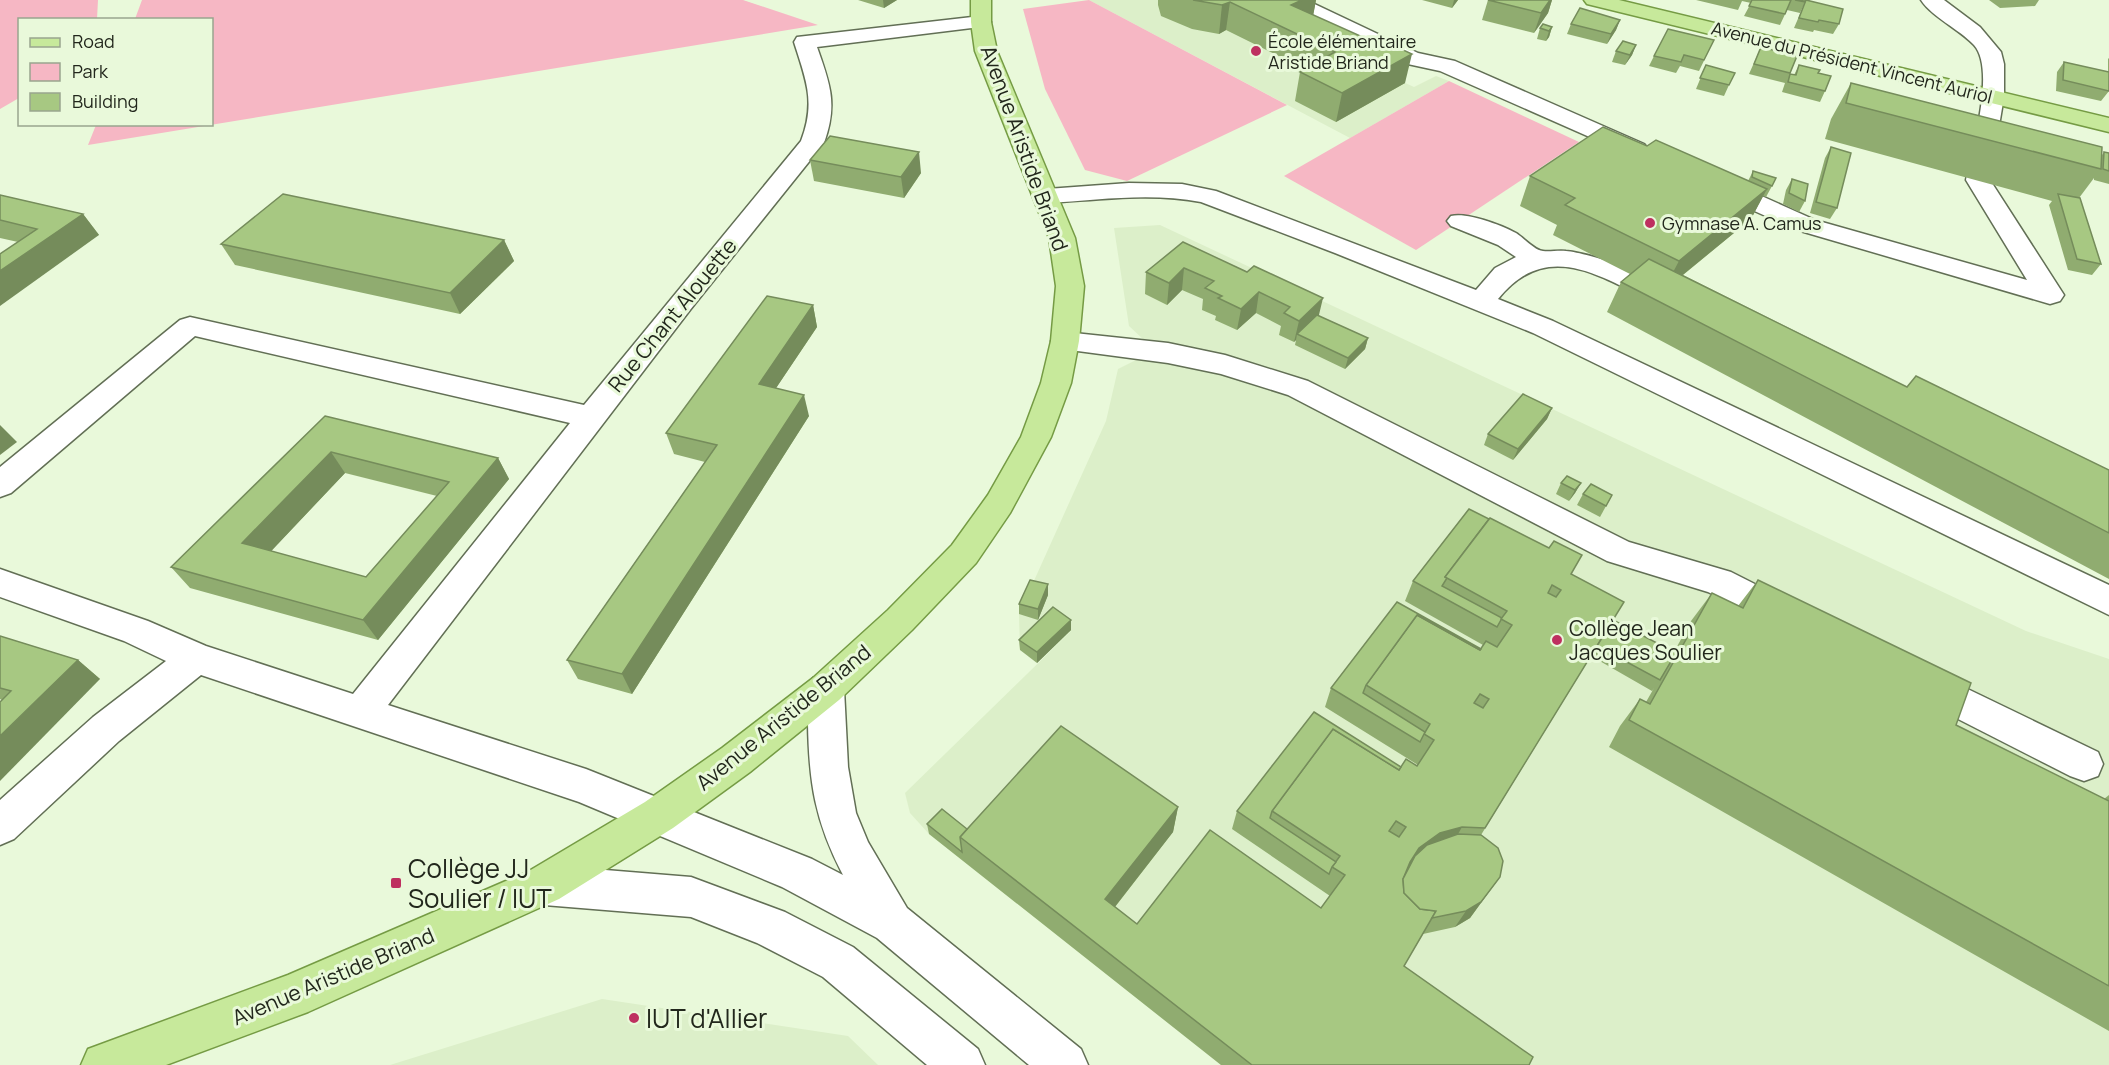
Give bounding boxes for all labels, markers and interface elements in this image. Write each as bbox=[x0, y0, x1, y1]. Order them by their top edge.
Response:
street label: Avenue du Président Vincent Auriol bbox=[1709, 15, 1995, 109]
legend bbox=[18, 18, 213, 126]
text: Road bbox=[72, 29, 115, 53]
place label: École élémentaire Aristide Briand bbox=[1268, 29, 1416, 74]
street label: Avenue Aristide Briand bbox=[975, 41, 1075, 255]
marker: École élémentaire Aristide Briand bbox=[1249, 44, 1263, 58]
text: Park bbox=[72, 59, 109, 83]
text: Building bbox=[72, 89, 138, 113]
place label: Gymnase A. Camus bbox=[1662, 211, 1822, 235]
marker: Gymnase A. Camus bbox=[1643, 216, 1657, 230]
street label: Rue Chant Alouette bbox=[601, 232, 743, 398]
place label: Collège Jean Jacques Soulier bbox=[1569, 614, 1722, 666]
marker: Collège Jean Jacques Soulier bbox=[1550, 633, 1564, 647]
street label: Avenue Aristide Briand bbox=[690, 638, 876, 796]
place label: Collège JJ Soulier / IUT bbox=[408, 850, 552, 916]
marker: Collège JJ Soulier / IUT bbox=[389, 876, 403, 890]
street label: Avenue Aristide Briand bbox=[228, 921, 438, 1031]
place label: IUT d'Allier bbox=[646, 1000, 767, 1036]
marker: IUT d'Allier bbox=[627, 1011, 641, 1025]

